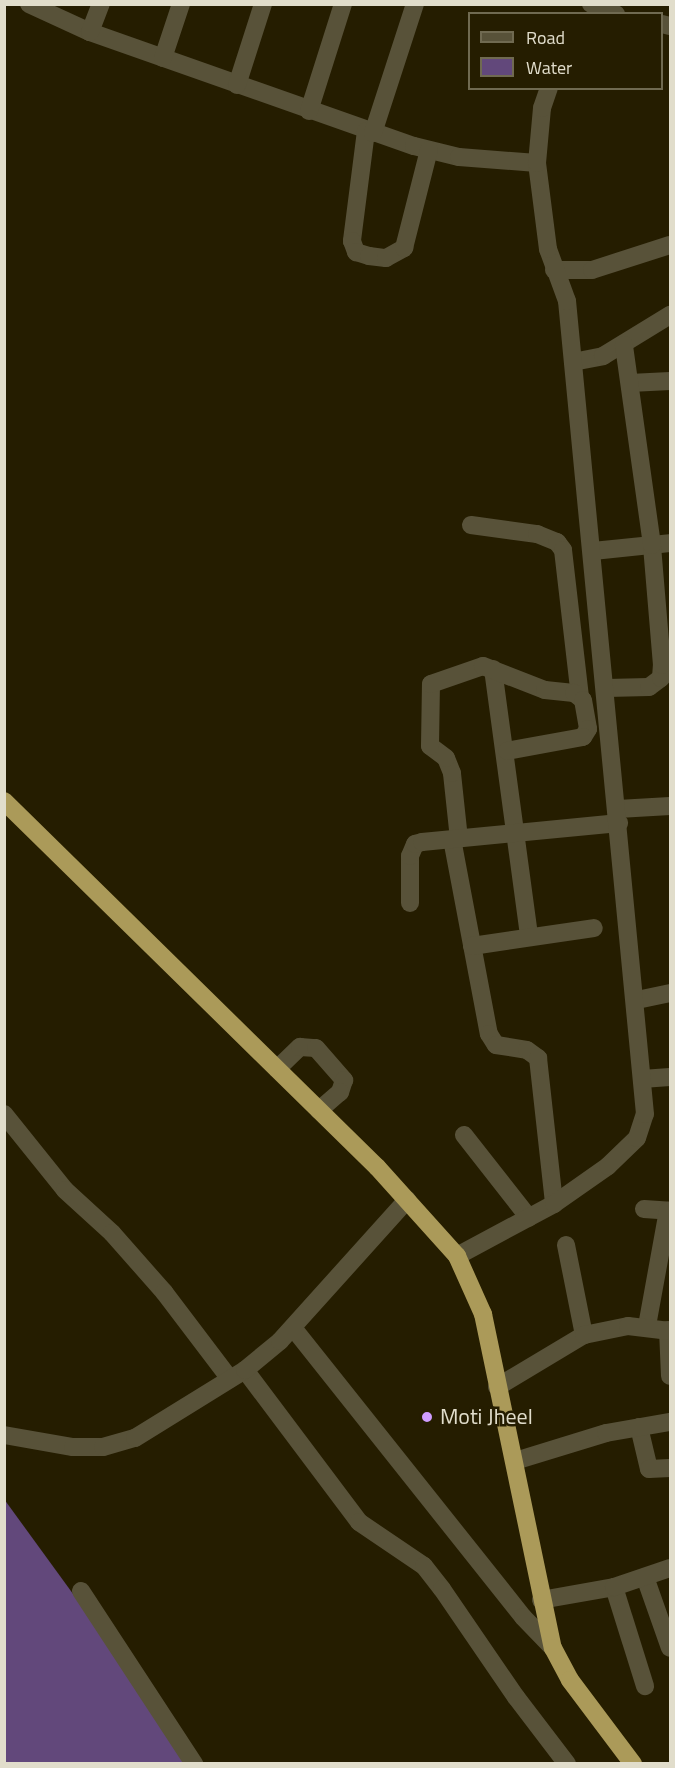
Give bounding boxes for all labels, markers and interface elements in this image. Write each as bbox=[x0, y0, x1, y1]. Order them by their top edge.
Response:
legend bbox=[468, 12, 663, 90]
text: Road bbox=[526, 24, 565, 51]
text: Water bbox=[526, 54, 572, 81]
place label: Moti Jheel bbox=[440, 1404, 533, 1430]
marker: Moti Jheel bbox=[418, 1408, 436, 1426]

